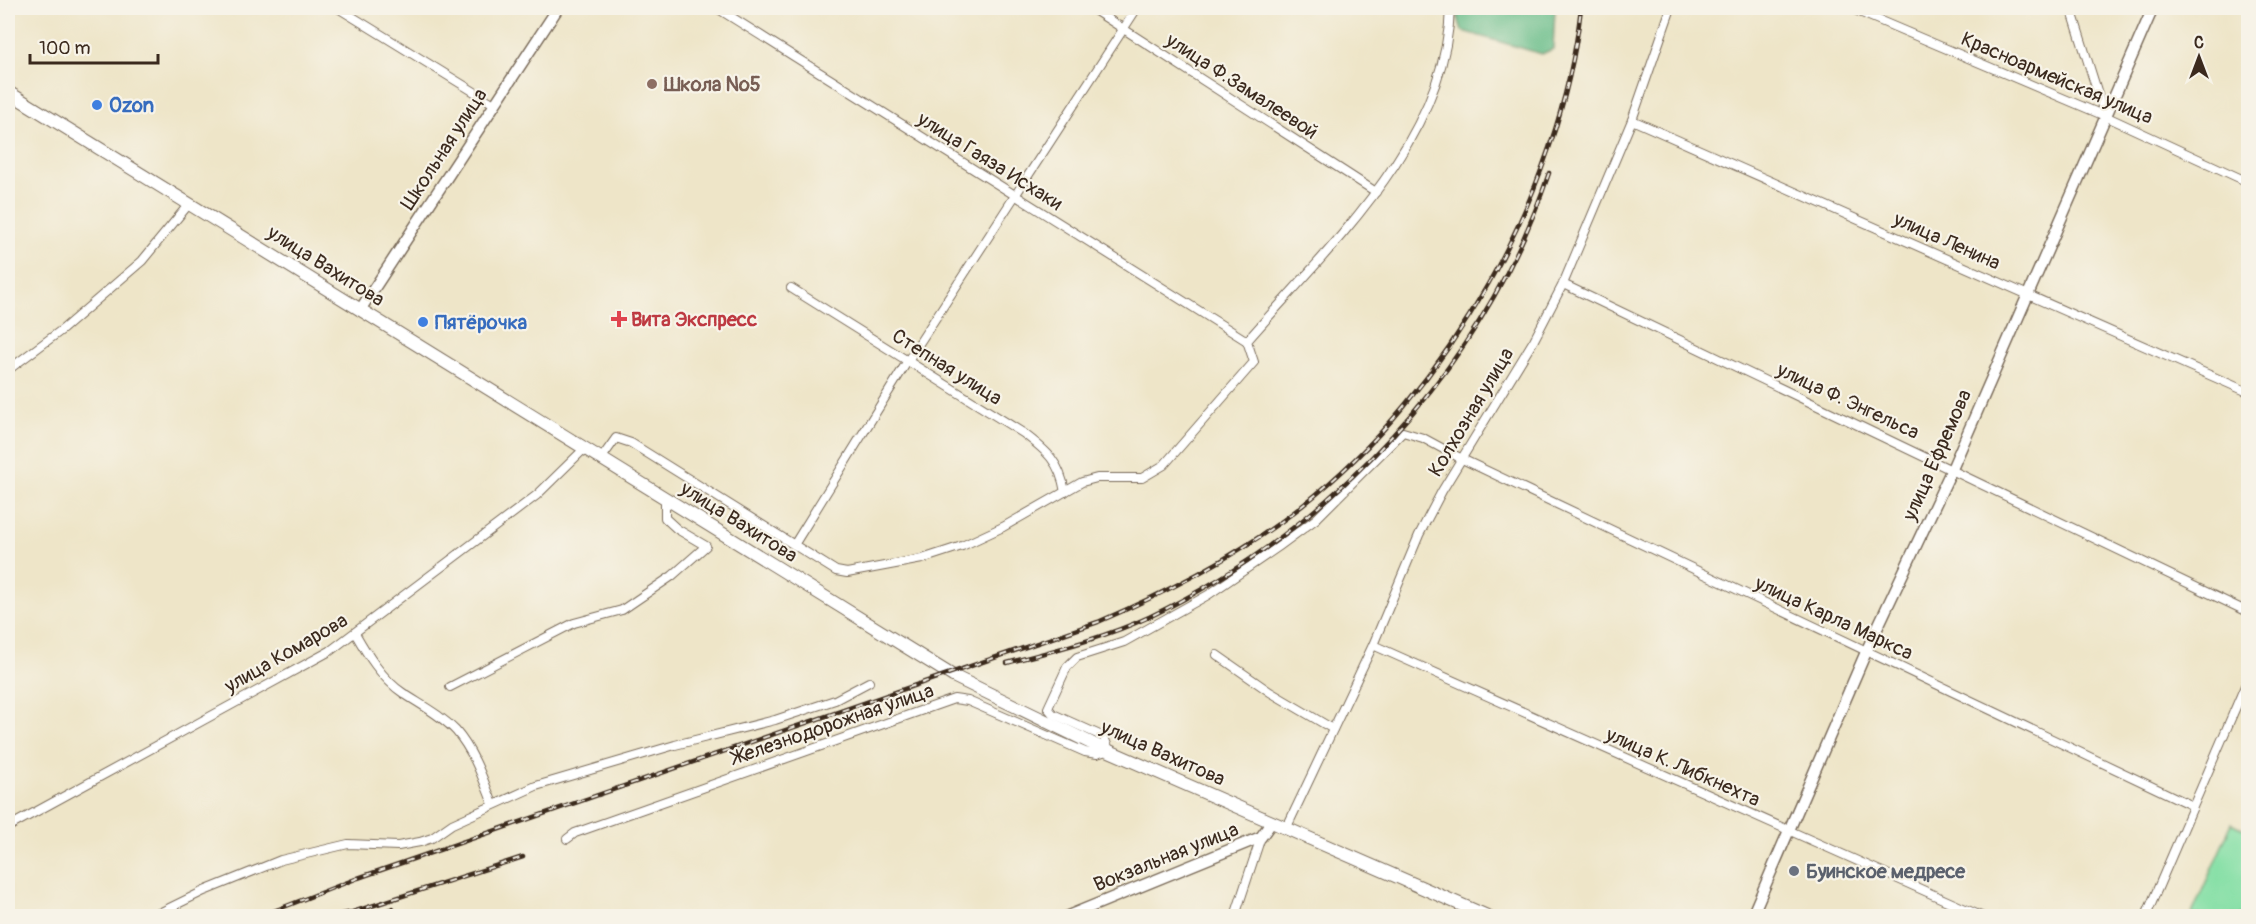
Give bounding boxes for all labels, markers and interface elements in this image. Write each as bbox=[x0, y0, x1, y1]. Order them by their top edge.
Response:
street label: Красноармейская улица bbox=[1957, 26, 2157, 130]
scale bar bbox=[30, 27, 158, 65]
street label: улица Ф.Замалеевой bbox=[1160, 27, 1323, 144]
north arrow bbox=[2169, 27, 2229, 87]
text: С bbox=[2194, 33, 2204, 53]
text: 100 m bbox=[39, 37, 91, 60]
place label: Школа №5 bbox=[663, 72, 761, 97]
marker: Школа №5 bbox=[645, 77, 659, 91]
street label: Школьная улица bbox=[395, 83, 493, 215]
place label: Ozon bbox=[109, 93, 154, 118]
marker: Ozon bbox=[90, 98, 104, 112]
street label: улица Гаяза Исхаки bbox=[912, 106, 1067, 216]
street label: улица Ленина bbox=[1889, 206, 2004, 276]
street label: улица Вахитова bbox=[262, 219, 389, 312]
place label: Вита Экспресс bbox=[631, 307, 757, 332]
place label: Пятёрочка bbox=[435, 310, 527, 335]
marker: Вита Экспресс bbox=[612, 312, 626, 326]
marker: Пятёрочка bbox=[416, 315, 430, 329]
street label: Степная улица bbox=[887, 323, 1007, 411]
street label: Колхозная улица bbox=[1423, 343, 1519, 481]
street label: улица Ф. Энгельса bbox=[1772, 357, 1923, 445]
street label: улица Ефремова bbox=[1896, 385, 1977, 525]
street label: улица Вахитова bbox=[675, 475, 802, 568]
street label: улица Карла Маркса bbox=[1750, 570, 1917, 666]
street label: улица Комарова bbox=[219, 608, 352, 699]
street label: Железнодорожная улица bbox=[726, 678, 937, 771]
street label: улица Вахитова bbox=[1096, 714, 1229, 792]
street label: улица К. Либкнехта bbox=[1601, 721, 1764, 812]
street label: Вокзальная улица bbox=[1090, 817, 1242, 897]
place label: Буинское медресе bbox=[1806, 859, 1966, 884]
marker: Буинское медресе bbox=[1787, 864, 1801, 878]

